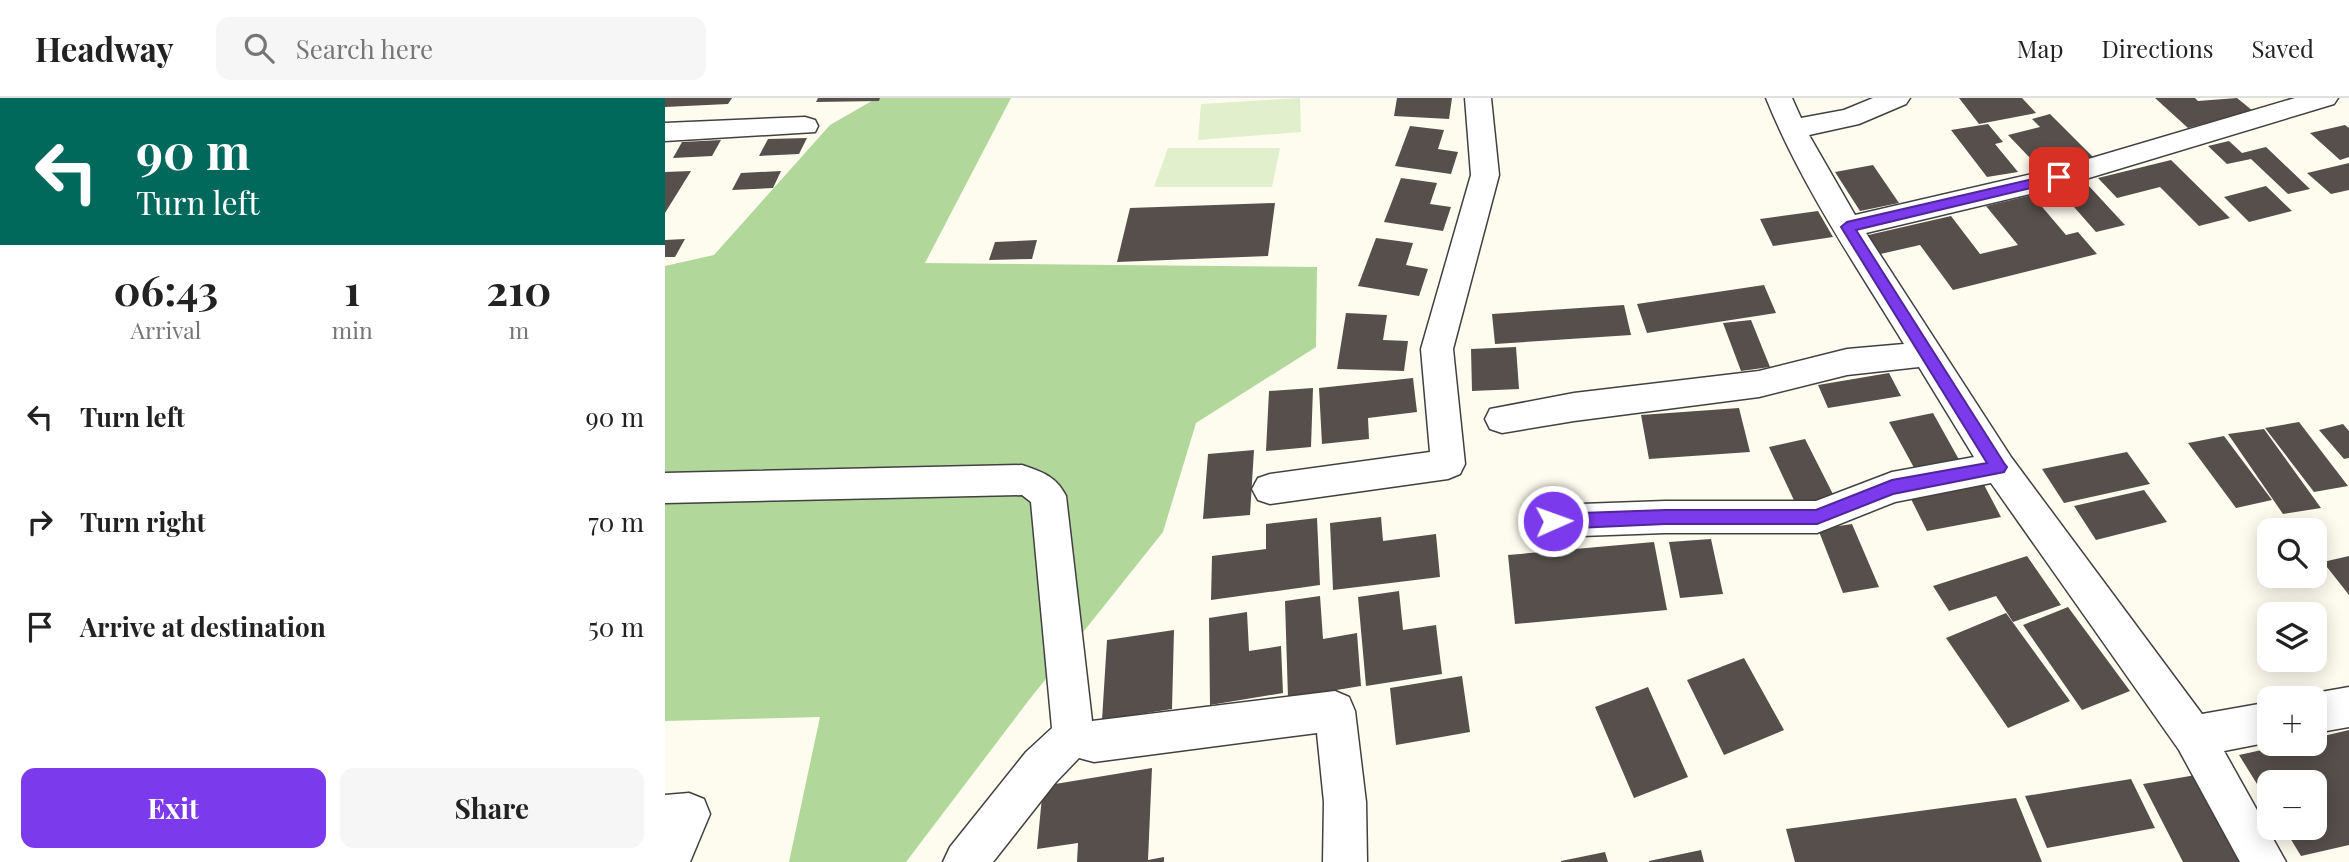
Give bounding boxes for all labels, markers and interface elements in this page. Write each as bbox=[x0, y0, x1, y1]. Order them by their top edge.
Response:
search box bbox=[216, 17, 706, 80]
text: Headway bbox=[35, 26, 174, 70]
icon: search bbox=[240, 29, 278, 67]
text: Search here bbox=[296, 31, 433, 66]
text: Map bbox=[2017, 32, 2063, 64]
text: Directions bbox=[2101, 32, 2214, 64]
text: Saved bbox=[2252, 32, 2314, 64]
text: 90 m bbox=[136, 117, 250, 182]
icon: left bbox=[21, 126, 112, 217]
pin bbox=[2029, 147, 2089, 207]
icon: arrive bbox=[2040, 158, 2078, 196]
text: Turn left bbox=[136, 180, 260, 223]
text: 06:43 bbox=[114, 261, 218, 317]
text: 1 bbox=[344, 261, 360, 317]
text: 210 bbox=[486, 261, 551, 317]
text: Arrival bbox=[131, 314, 201, 345]
text: min bbox=[332, 314, 373, 345]
text: m bbox=[509, 314, 529, 345]
icon: left bbox=[21, 398, 59, 436]
text: Turn left bbox=[80, 399, 185, 434]
text: 90 m bbox=[586, 399, 644, 434]
position arrow bbox=[1516, 484, 1590, 558]
icon: right bbox=[21, 503, 59, 541]
text: Turn right bbox=[80, 504, 206, 539]
text: 70 m bbox=[588, 504, 644, 539]
map controls bbox=[2257, 518, 2327, 840]
button: search bbox=[2257, 518, 2327, 588]
button: layers bbox=[2257, 602, 2327, 672]
icon: arrive bbox=[21, 608, 59, 646]
text: Arrive at destination bbox=[80, 609, 326, 644]
text: 50 m bbox=[588, 609, 644, 644]
button: + bbox=[2257, 686, 2327, 756]
button: Exit bbox=[21, 768, 326, 848]
button: Share bbox=[340, 768, 644, 848]
button: − bbox=[2257, 770, 2327, 840]

